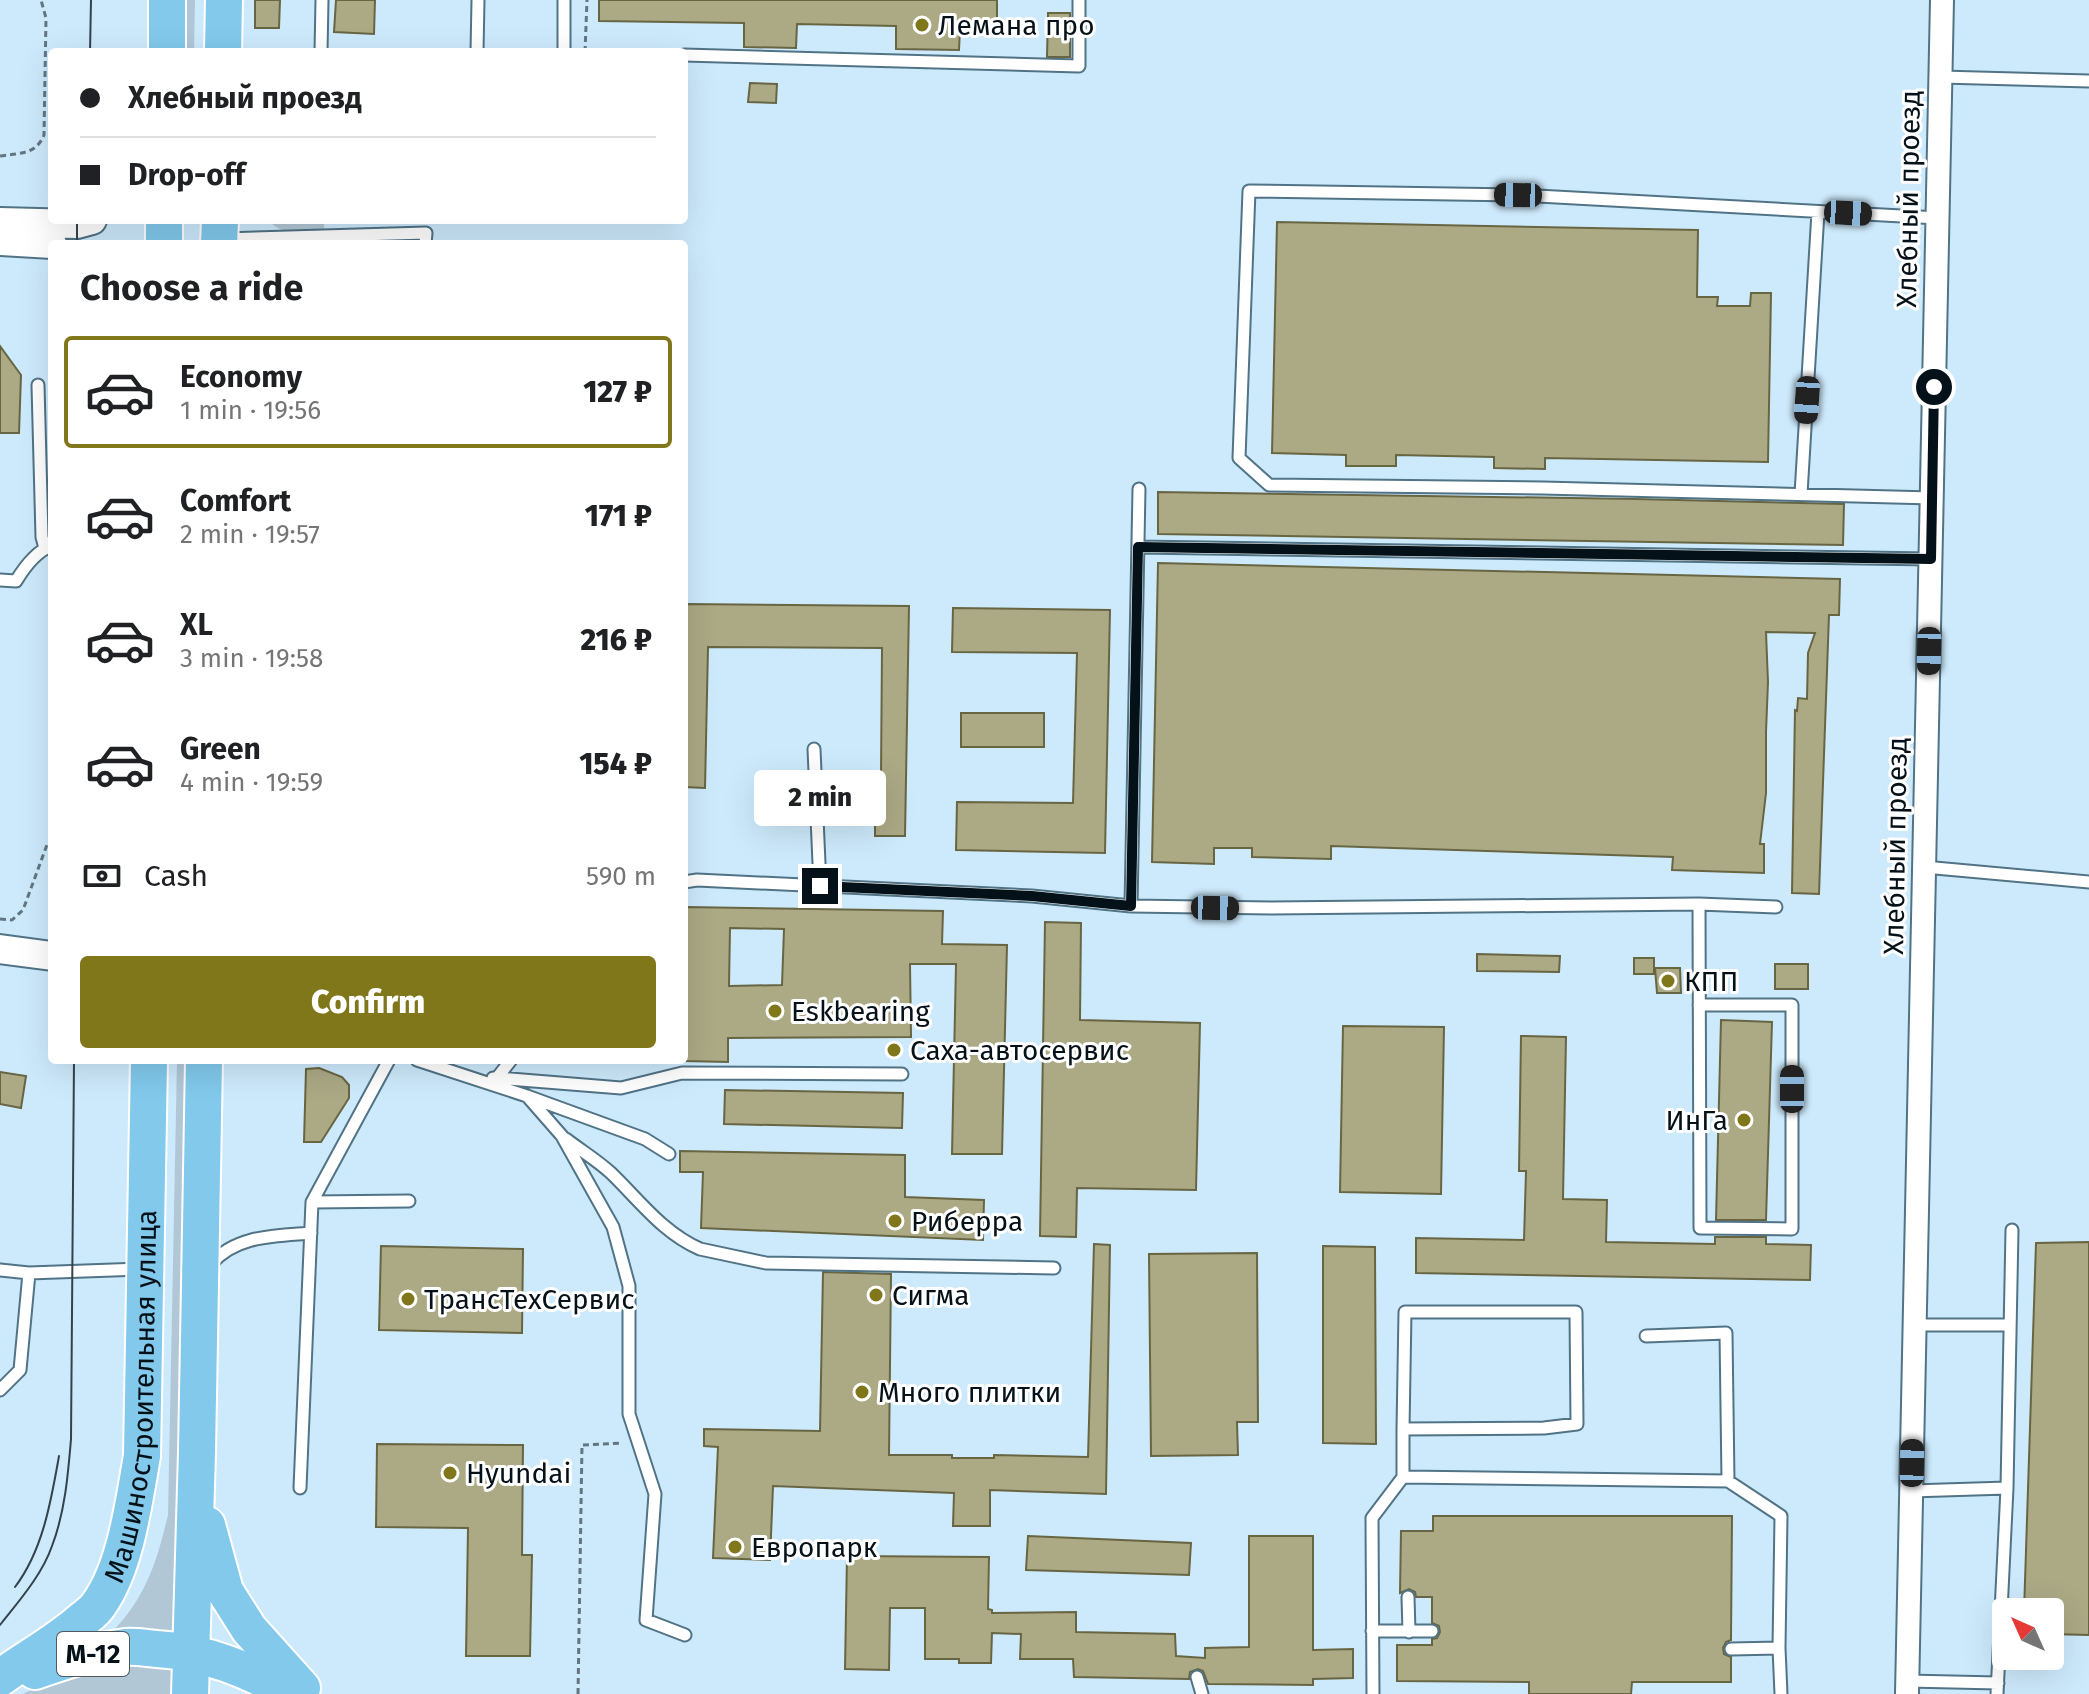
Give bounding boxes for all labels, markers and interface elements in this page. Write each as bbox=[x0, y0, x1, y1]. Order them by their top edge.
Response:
place label: Лемана про bbox=[938, 9, 1095, 42]
marker: Лемана про bbox=[913, 16, 931, 34]
text: Хлебный проезд bbox=[128, 80, 362, 116]
street label: Хлебный проезд bbox=[1890, 90, 1927, 308]
text: Drop-off bbox=[128, 157, 245, 193]
car bbox=[1494, 183, 1542, 207]
car bbox=[1823, 200, 1873, 226]
text: Choose a ride bbox=[80, 266, 303, 310]
icon: car bbox=[84, 356, 156, 428]
text: Economy bbox=[180, 359, 302, 395]
route start bbox=[1916, 369, 1952, 405]
text: 127 ₽ bbox=[583, 374, 652, 410]
car bbox=[1793, 375, 1821, 425]
text: 1 min · 19:56 bbox=[180, 395, 321, 426]
icon: car bbox=[84, 480, 156, 552]
text: Comfort bbox=[180, 483, 291, 519]
text: 171 ₽ bbox=[585, 498, 652, 534]
text: 2 min · 19:57 bbox=[180, 519, 320, 550]
icon: car bbox=[84, 604, 156, 676]
text: XL bbox=[180, 607, 213, 643]
text: 216 ₽ bbox=[581, 622, 652, 658]
car bbox=[1917, 627, 1941, 675]
text: 3 min · 19:58 bbox=[180, 643, 323, 674]
icon: car bbox=[84, 728, 156, 800]
text: Green bbox=[180, 731, 261, 767]
street label: Хлебный проезд bbox=[1877, 737, 1914, 955]
text: 154 ₽ bbox=[579, 746, 652, 782]
text: 4 min · 19:59 bbox=[180, 767, 323, 798]
callout: 2 min bbox=[754, 770, 886, 826]
text: 2 min bbox=[788, 782, 852, 813]
icon: cash bbox=[80, 854, 124, 898]
text: Cash bbox=[144, 858, 208, 894]
text: 590 m bbox=[586, 861, 656, 892]
route end bbox=[802, 868, 838, 904]
car bbox=[1191, 896, 1239, 920]
button: Confirm bbox=[80, 956, 656, 1048]
place label: КПП bbox=[1684, 965, 1738, 998]
marker: КПП bbox=[1659, 972, 1677, 990]
place label: Eskbearing bbox=[791, 995, 930, 1028]
marker: Eskbearing bbox=[766, 1002, 784, 1020]
place label: Саха-автосервис bbox=[910, 1034, 1129, 1067]
marker: Саха-автосервис bbox=[885, 1041, 903, 1059]
car bbox=[1780, 1065, 1804, 1113]
place label: ИнГа bbox=[1666, 1104, 1728, 1137]
marker: ИнГа bbox=[1735, 1111, 1753, 1129]
place label: Риберра bbox=[911, 1205, 1023, 1238]
street label: Машиностроительная улица bbox=[97, 1209, 163, 1587]
marker: Риберра bbox=[886, 1212, 904, 1230]
place label: Сигма bbox=[892, 1279, 970, 1312]
place label: ТрансТехСервис bbox=[424, 1283, 635, 1316]
marker: Сигма bbox=[867, 1286, 885, 1304]
marker: ТрансТехСервис bbox=[399, 1290, 417, 1308]
place label: Много плитки bbox=[878, 1376, 1061, 1409]
marker: Много плитки bbox=[853, 1383, 871, 1401]
car bbox=[1900, 1439, 1924, 1487]
place label: Hyundai bbox=[466, 1457, 571, 1490]
marker: Hyundai bbox=[441, 1464, 459, 1482]
place label: Европарк bbox=[751, 1531, 878, 1564]
marker: Европарк bbox=[726, 1538, 744, 1556]
north arrow bbox=[1992, 1598, 2064, 1670]
map controls bbox=[1992, 1598, 2064, 1670]
road number: М-12 bbox=[57, 1632, 129, 1676]

